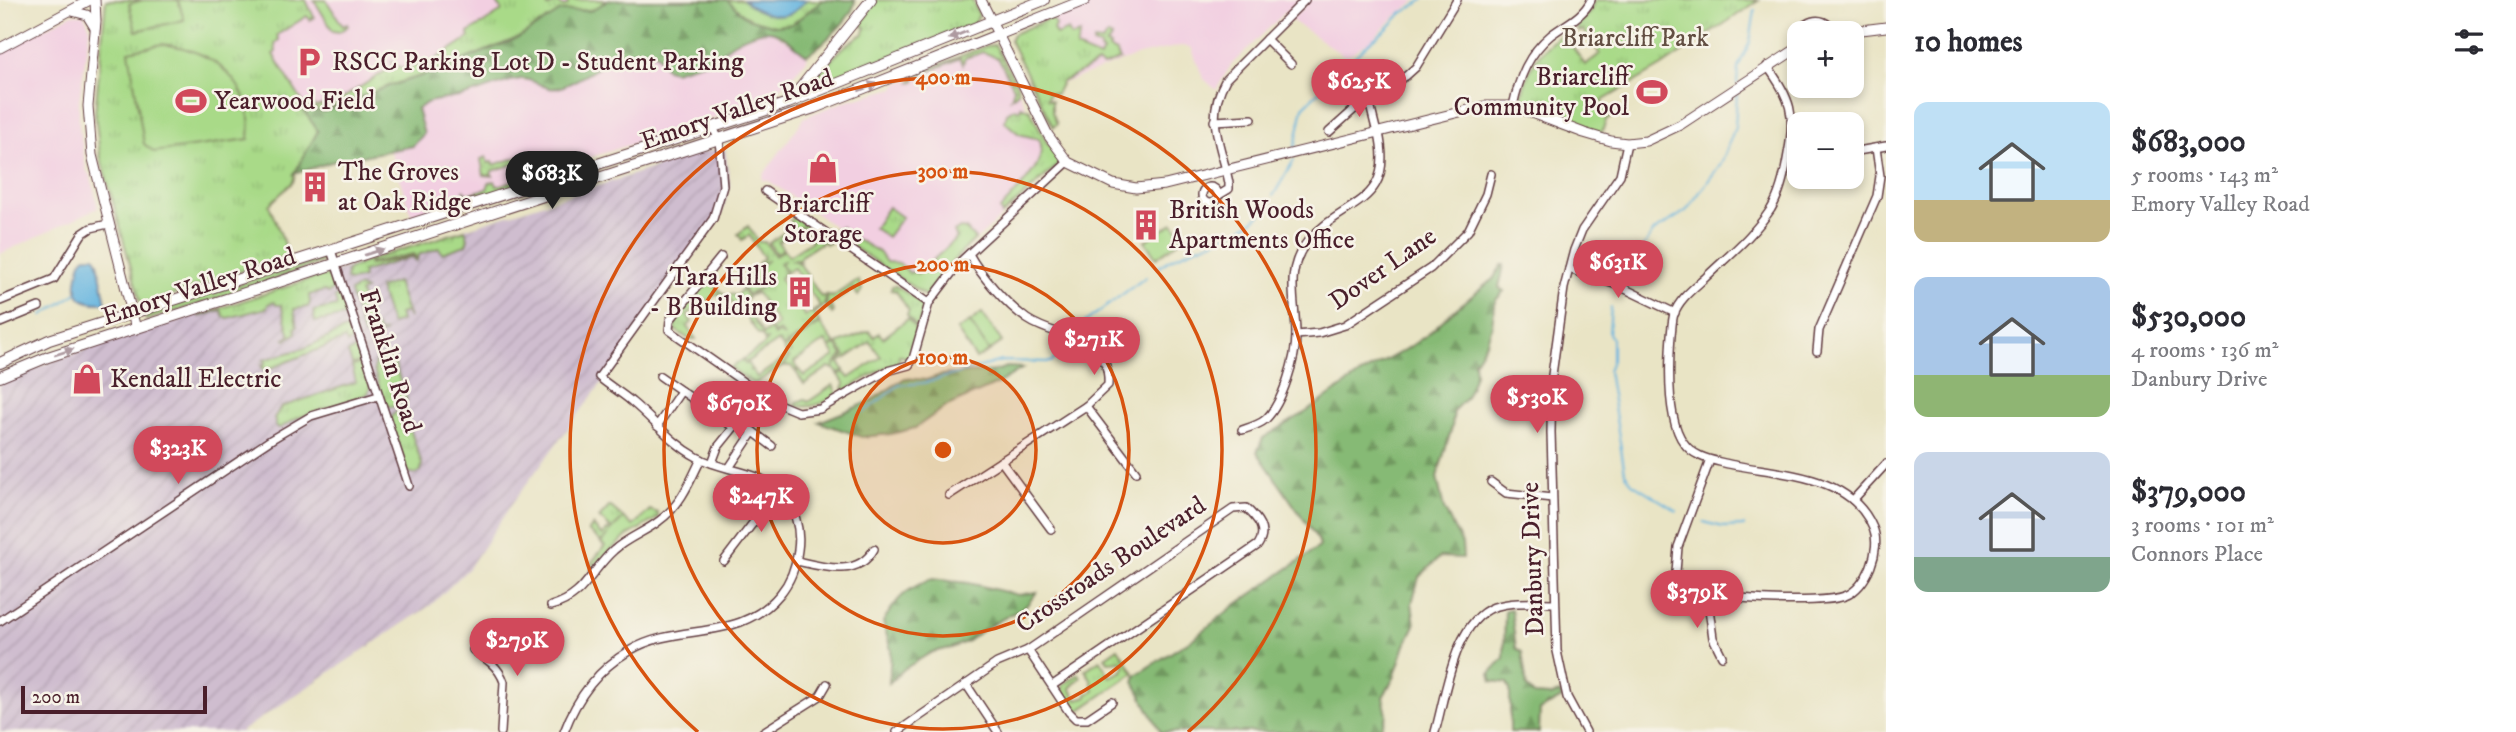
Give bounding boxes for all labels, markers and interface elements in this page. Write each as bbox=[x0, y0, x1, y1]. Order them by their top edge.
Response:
map controls bbox=[1787, 21, 1864, 189]
button: + bbox=[1787, 21, 1864, 98]
park label: Briarcliff Park bbox=[1561, 22, 1709, 55]
icon: filters bbox=[2450, 23, 2488, 61]
text: 10 homes bbox=[1914, 24, 2023, 61]
one-way arrow bbox=[947, 29, 968, 40]
parking icon: RSCC Parking Lot D - Student Parking bbox=[292, 45, 326, 79]
place label: RSCC Parking Lot D - Student Parking bbox=[332, 46, 744, 79]
pin: $625K bbox=[1310, 60, 1408, 119]
place label: Briarcliff Community Pool bbox=[1454, 61, 1634, 124]
street label: Emory Valley Road bbox=[636, 62, 838, 158]
text: 400 m bbox=[916, 65, 971, 91]
text: $625K bbox=[1327, 67, 1391, 96]
sports icon: Briarcliff Community Pool bbox=[1635, 75, 1669, 109]
one-way arrow bbox=[857, 81, 878, 92]
sports icon: Yearwood Field bbox=[174, 84, 208, 118]
place label: Yearwood Field bbox=[214, 85, 375, 118]
button: − bbox=[1787, 112, 1864, 189]
text: $683,000 bbox=[2131, 124, 2246, 161]
icon: home bbox=[1970, 130, 2054, 214]
shop icon: Briarcliff Storage bbox=[806, 151, 840, 185]
pin: $683K bbox=[503, 152, 601, 211]
place label: The Groves at Oak Ridge bbox=[338, 156, 471, 219]
text: $683K bbox=[522, 159, 582, 188]
text: 300 m bbox=[918, 159, 969, 185]
text: 5 rooms · 143 m² bbox=[2131, 161, 2278, 190]
building icon: The Groves at Oak Ridge bbox=[298, 170, 332, 204]
place label: Briarcliff Storage bbox=[776, 188, 874, 251]
text: Emory Valley Road bbox=[2131, 190, 2310, 219]
place label: British Woods Apartments Office bbox=[1169, 194, 1355, 257]
building icon: British Woods Apartments Office bbox=[1129, 208, 1163, 242]
street label: Dover Lane bbox=[1323, 220, 1443, 318]
street label: Emory Valley Road bbox=[98, 240, 300, 334]
pin: $631K bbox=[1569, 240, 1667, 300]
one-way arrow bbox=[363, 247, 384, 257]
text: $631K bbox=[1589, 248, 1647, 277]
text: 200 m bbox=[916, 252, 970, 278]
place label: Tara Hills - B Building bbox=[649, 261, 777, 324]
building icon: Tara Hills - B Building bbox=[783, 275, 817, 309]
street label: Franklin Road bbox=[351, 285, 429, 437]
text: $530,000 bbox=[2131, 299, 2246, 336]
icon: home bbox=[1970, 305, 2054, 389]
pin: $271K bbox=[1045, 318, 1143, 377]
text: $271K bbox=[1064, 325, 1124, 354]
text: 4 rooms · 136 m² bbox=[2131, 336, 2278, 365]
text: 100 m bbox=[918, 345, 968, 371]
one-way arrow bbox=[53, 347, 74, 357]
shop icon: Kendall Electric bbox=[70, 362, 104, 396]
place label: Kendall Electric bbox=[110, 363, 281, 396]
text: Danbury Drive bbox=[2131, 365, 2267, 394]
pin: $530K bbox=[1488, 376, 1586, 435]
pin: $670K bbox=[690, 382, 788, 441]
text: $530K bbox=[1506, 383, 1568, 412]
text: $670K bbox=[706, 389, 772, 418]
pin: $323K bbox=[129, 426, 227, 486]
text: $323K bbox=[149, 434, 207, 463]
centre of rings bbox=[931, 438, 955, 462]
text: $379,000 bbox=[2131, 474, 2246, 511]
pin: $247K bbox=[712, 475, 810, 534]
icon: home bbox=[1970, 480, 2054, 564]
street label: Danbury Drive bbox=[1514, 481, 1552, 637]
text: $247K bbox=[729, 482, 793, 511]
street label: Crossroads Boulevard bbox=[1009, 489, 1213, 641]
text: 3 rooms · 101 m² bbox=[2131, 511, 2274, 540]
text: Connors Place bbox=[2131, 540, 2263, 569]
pin: $379K bbox=[1648, 570, 1746, 630]
text: $379K bbox=[1667, 578, 1727, 607]
pin: $279K bbox=[468, 618, 566, 678]
text: $279K bbox=[485, 626, 549, 655]
scale bar bbox=[21, 683, 206, 715]
text: 200 m bbox=[32, 686, 80, 709]

